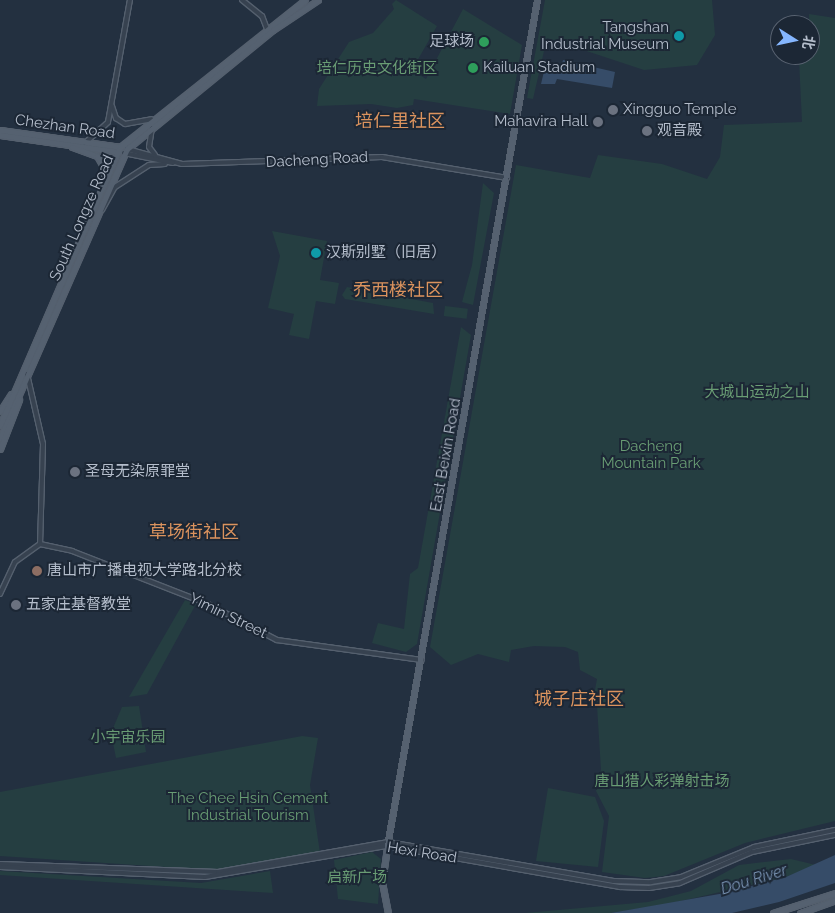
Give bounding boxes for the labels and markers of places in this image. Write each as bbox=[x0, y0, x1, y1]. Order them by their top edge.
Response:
place label: Tangshan Industrial Museum bbox=[541, 18, 669, 53]
marker: Tangshan Industrial Museum bbox=[673, 30, 685, 42]
place label: 足球场 bbox=[429, 33, 474, 51]
marker: 足球场 bbox=[478, 36, 490, 48]
place label: Kailuan Stadium bbox=[483, 59, 595, 77]
marker: Kailuan Stadium bbox=[467, 62, 479, 74]
place label: Xingguo Temple bbox=[623, 101, 737, 119]
marker: Xingguo Temple bbox=[607, 104, 619, 116]
place label: Mahavira Hall bbox=[494, 113, 588, 131]
marker: Mahavira Hall bbox=[592, 116, 604, 128]
place label: 观音殿 bbox=[657, 122, 702, 140]
marker: 观音殿 bbox=[641, 125, 653, 137]
place label: 汉斯别墅（旧居） bbox=[326, 244, 446, 262]
marker: 汉斯别墅（旧居） bbox=[310, 247, 322, 259]
place label: 圣母无染原罪堂 bbox=[85, 463, 190, 481]
marker: 圣母无染原罪堂 bbox=[69, 466, 81, 478]
place label: 唐山市广播电视大学路北分校 bbox=[47, 562, 242, 580]
marker: 唐山市广播电视大学路北分校 bbox=[31, 565, 43, 577]
place label: 五家庄基督教堂 bbox=[26, 596, 131, 614]
marker: 五家庄基督教堂 bbox=[10, 599, 22, 611]

